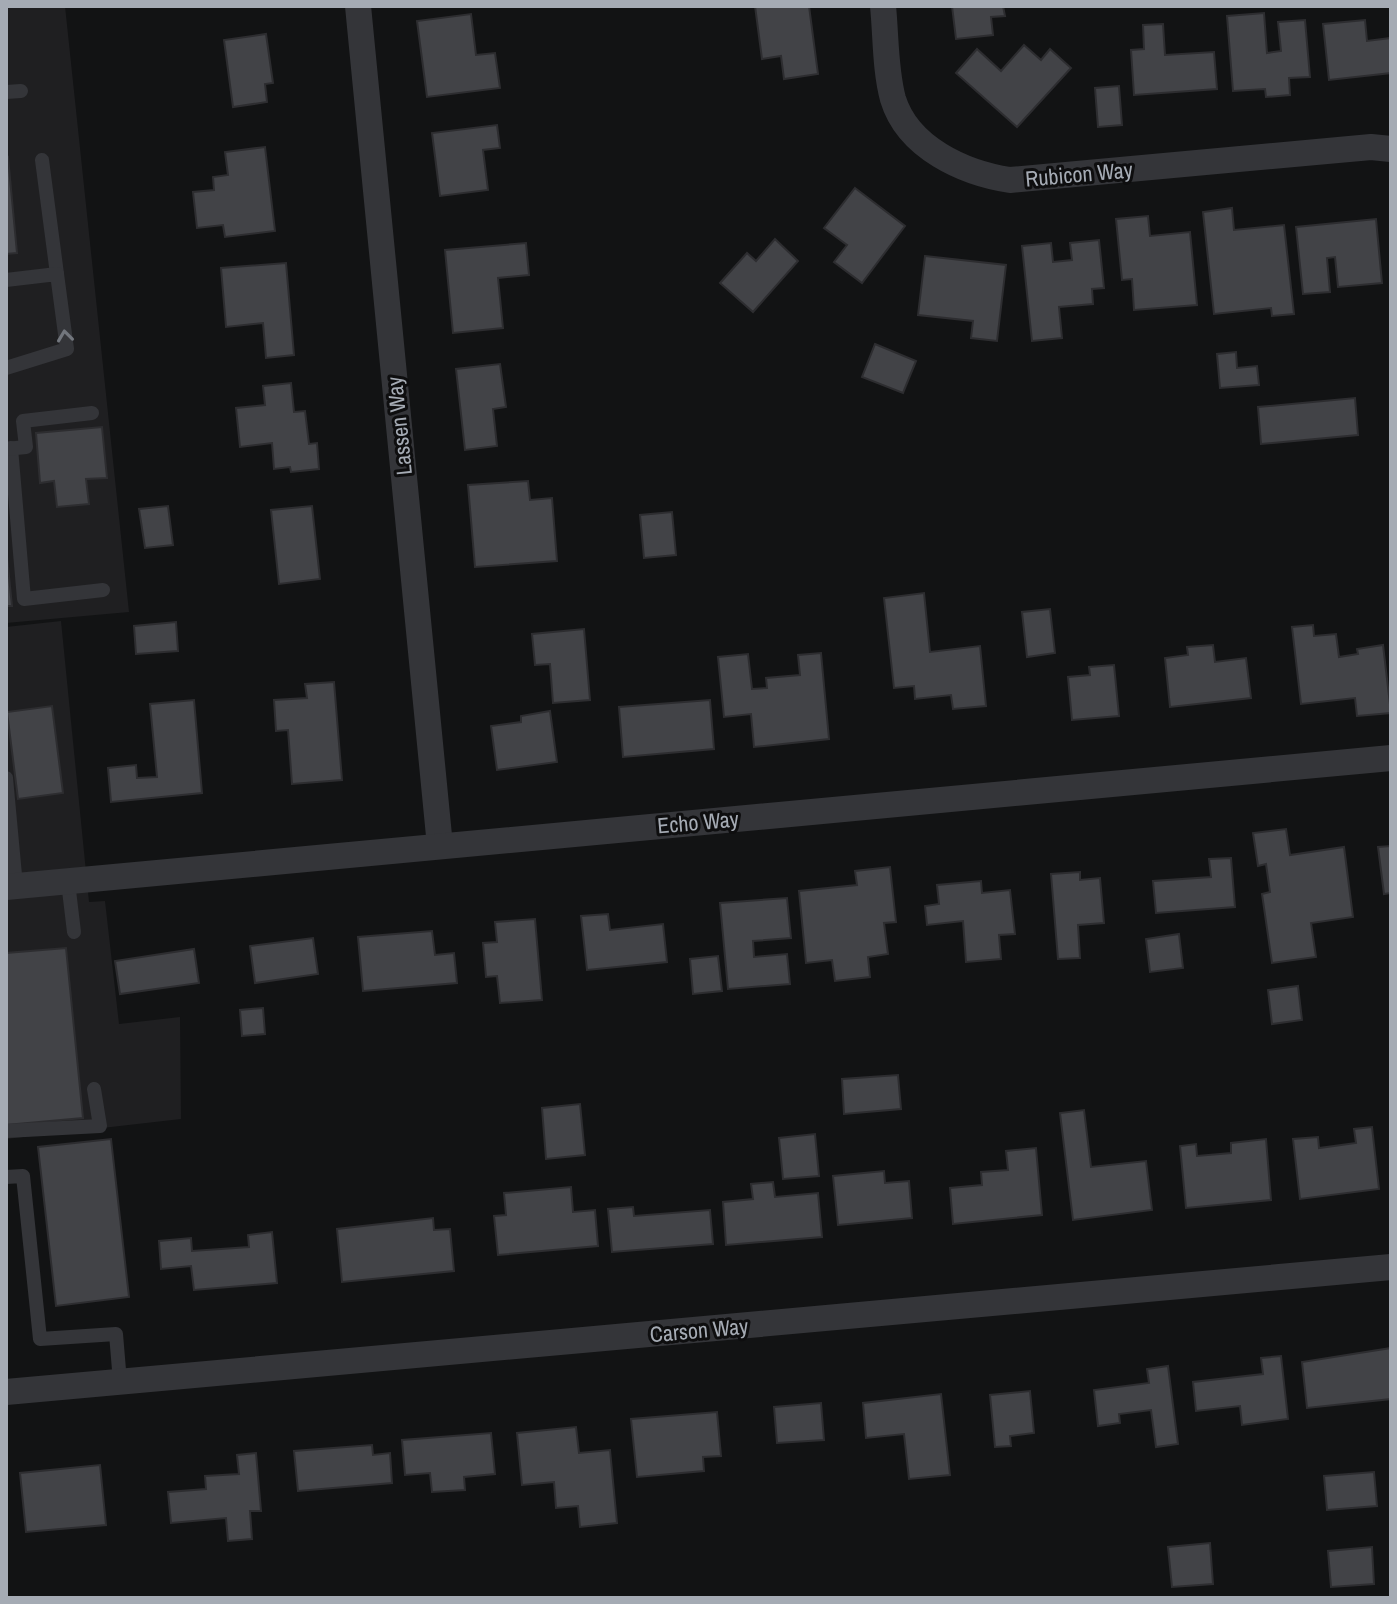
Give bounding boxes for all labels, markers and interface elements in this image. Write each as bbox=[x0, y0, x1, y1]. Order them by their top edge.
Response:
street label: Rubicon Way bbox=[1024, 154, 1134, 194]
one-way arrow bbox=[57, 329, 74, 342]
street label: Lassen Way bbox=[379, 375, 419, 477]
street label: Echo Way bbox=[656, 804, 740, 840]
street label: Carson Way bbox=[649, 1311, 749, 1349]

